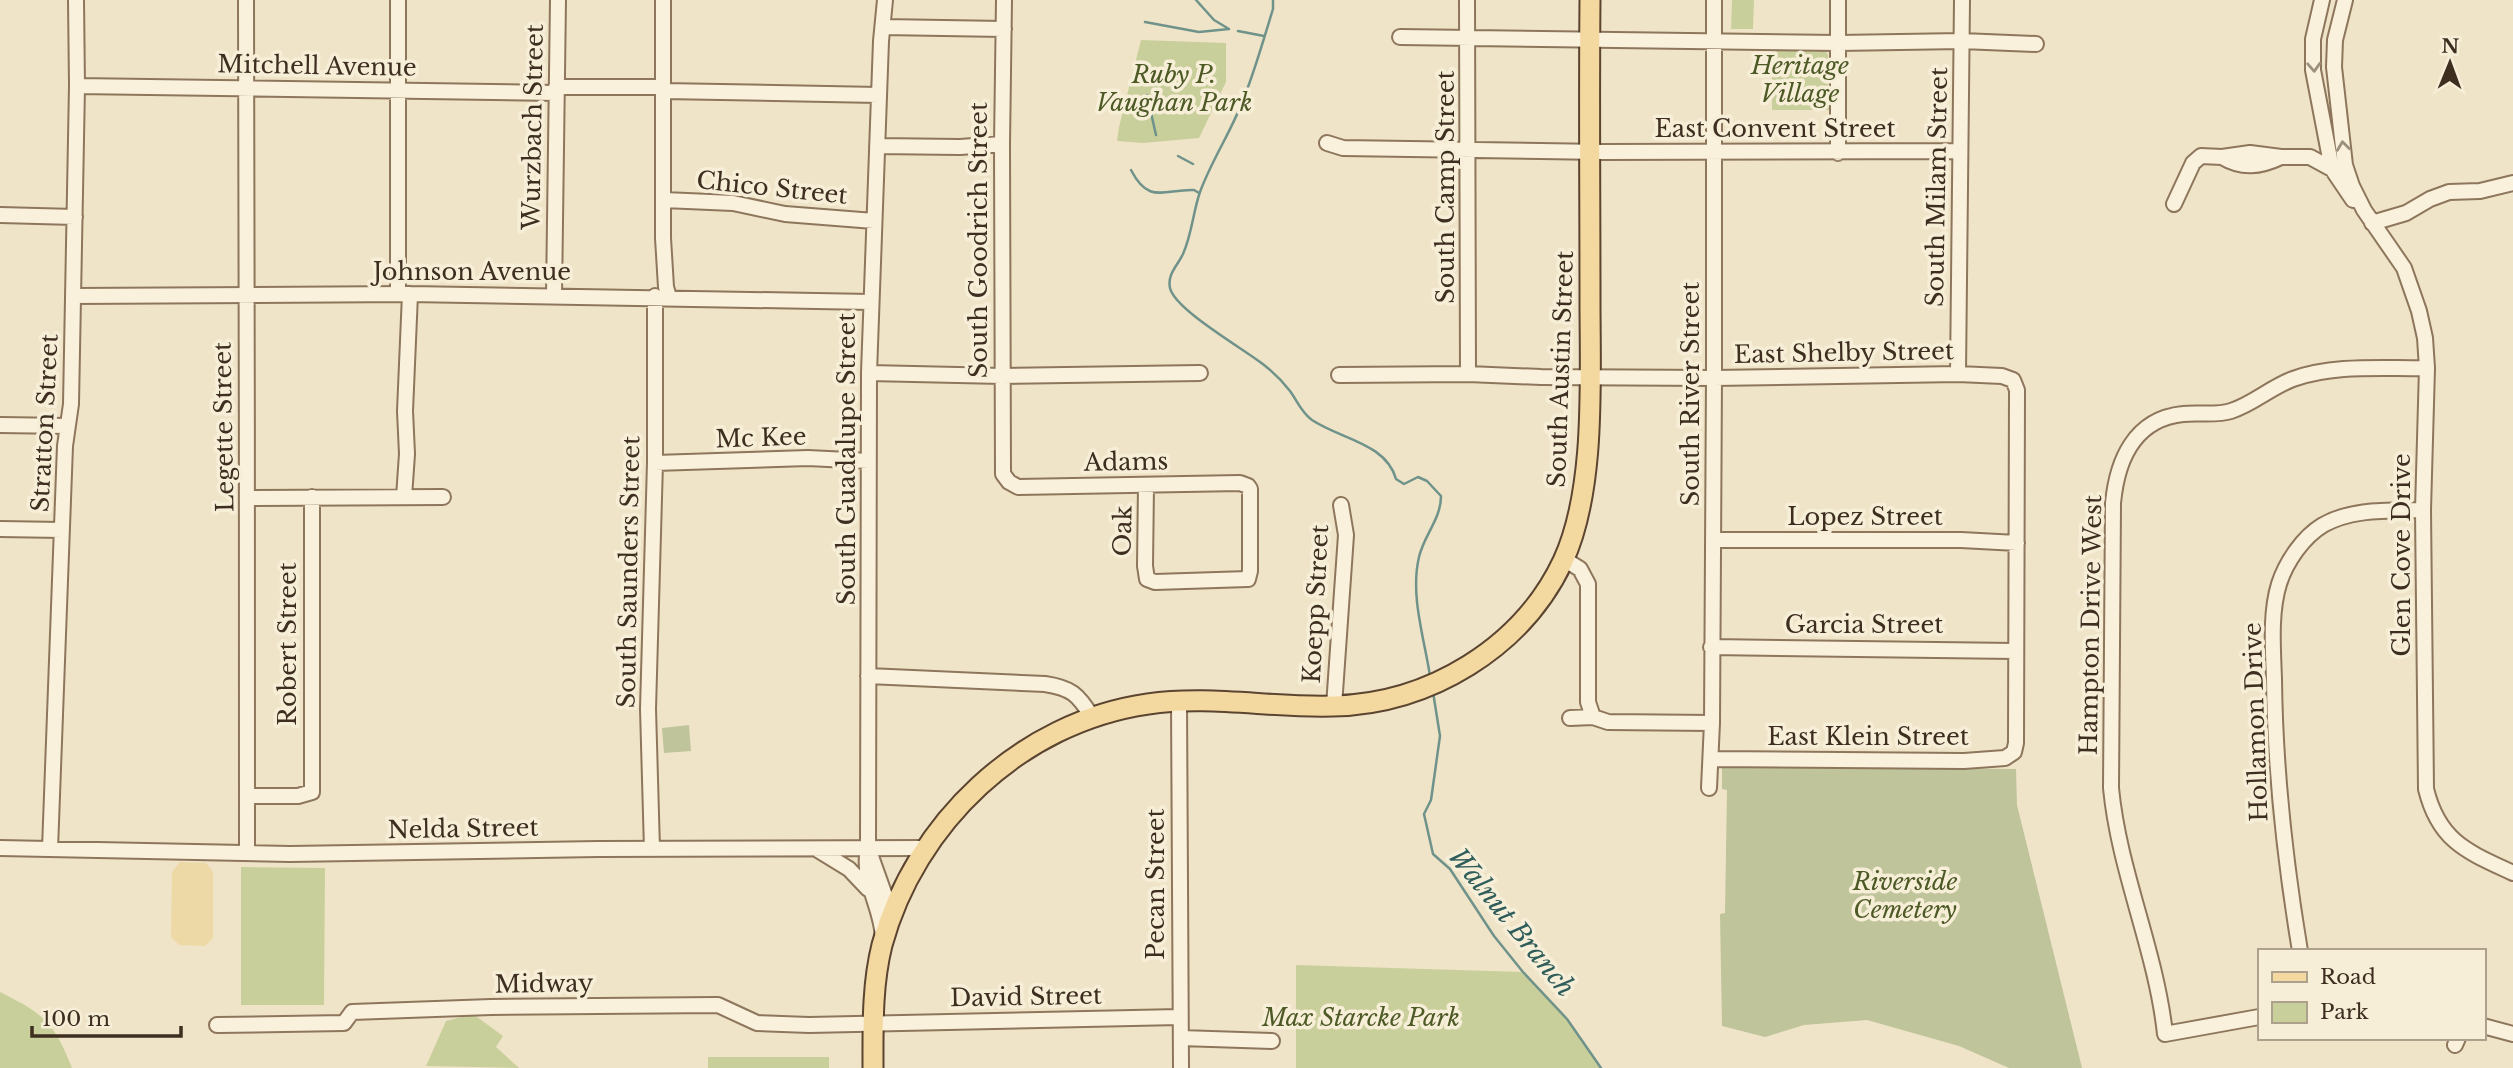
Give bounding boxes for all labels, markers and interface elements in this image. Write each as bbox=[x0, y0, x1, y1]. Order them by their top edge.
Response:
street label: Wurzbach Street bbox=[516, 24, 549, 231]
north arrow bbox=[2415, 28, 2485, 98]
text: N bbox=[2441, 35, 2460, 58]
street label: Mitchell Avenue bbox=[217, 49, 417, 82]
park label: Heritage Village bbox=[1750, 51, 1849, 108]
park label: Ruby P. Vaughan Park bbox=[1096, 60, 1252, 117]
one-way arrow bbox=[2306, 62, 2321, 73]
street label: South Milam Street bbox=[1920, 67, 1953, 307]
street label: South Camp Street bbox=[1431, 70, 1460, 304]
street label: South Goodrich Street bbox=[964, 102, 993, 378]
street label: East Convent Street bbox=[1654, 114, 1896, 143]
one-way arrow bbox=[2336, 140, 2351, 152]
street label: Chico Street bbox=[695, 165, 849, 210]
street label: South Austin Street bbox=[1542, 250, 1579, 488]
street label: Johnson Avenue bbox=[370, 257, 571, 286]
street label: South River Street bbox=[1676, 282, 1705, 506]
street label: South Guadalupe Street bbox=[832, 313, 861, 605]
street label: Stratton Street bbox=[25, 333, 64, 513]
street label: East Shelby Street bbox=[1734, 336, 1954, 369]
street label: Legette Street bbox=[208, 342, 239, 512]
street label: Mc Kee bbox=[715, 421, 807, 454]
street label: South Saunders Street bbox=[612, 436, 645, 708]
street label: Adams bbox=[1083, 446, 1168, 477]
street label: Glen Cove Drive bbox=[2387, 453, 2416, 657]
street label: Hampton Drive West bbox=[2074, 495, 2107, 755]
street label: Lopez Street bbox=[1787, 502, 1943, 531]
street label: Oak bbox=[1108, 505, 1137, 557]
street label: Koepp Street bbox=[1297, 524, 1334, 684]
street label: Robert Street bbox=[273, 562, 302, 726]
street label: Garcia Street bbox=[1785, 610, 1943, 639]
street label: Hollamon Drive bbox=[2238, 622, 2273, 822]
street label: East Klein Street bbox=[1767, 722, 1969, 751]
street label: Pecan Street bbox=[1141, 808, 1170, 960]
street label: Nelda Street bbox=[387, 813, 539, 844]
water label: Walnut Branch bbox=[1442, 841, 1582, 1003]
park label: Riverside Cemetery bbox=[1852, 867, 1957, 924]
legend bbox=[2258, 949, 2485, 1040]
text: Road bbox=[2320, 964, 2376, 990]
street label: Midway bbox=[494, 968, 594, 999]
street label: David Street bbox=[950, 981, 1102, 1012]
scale bar bbox=[32, 995, 180, 1038]
text: Park bbox=[2320, 999, 2369, 1025]
park label: Max Starcke Park bbox=[1261, 1003, 1460, 1032]
text: 100 m bbox=[42, 1006, 110, 1032]

